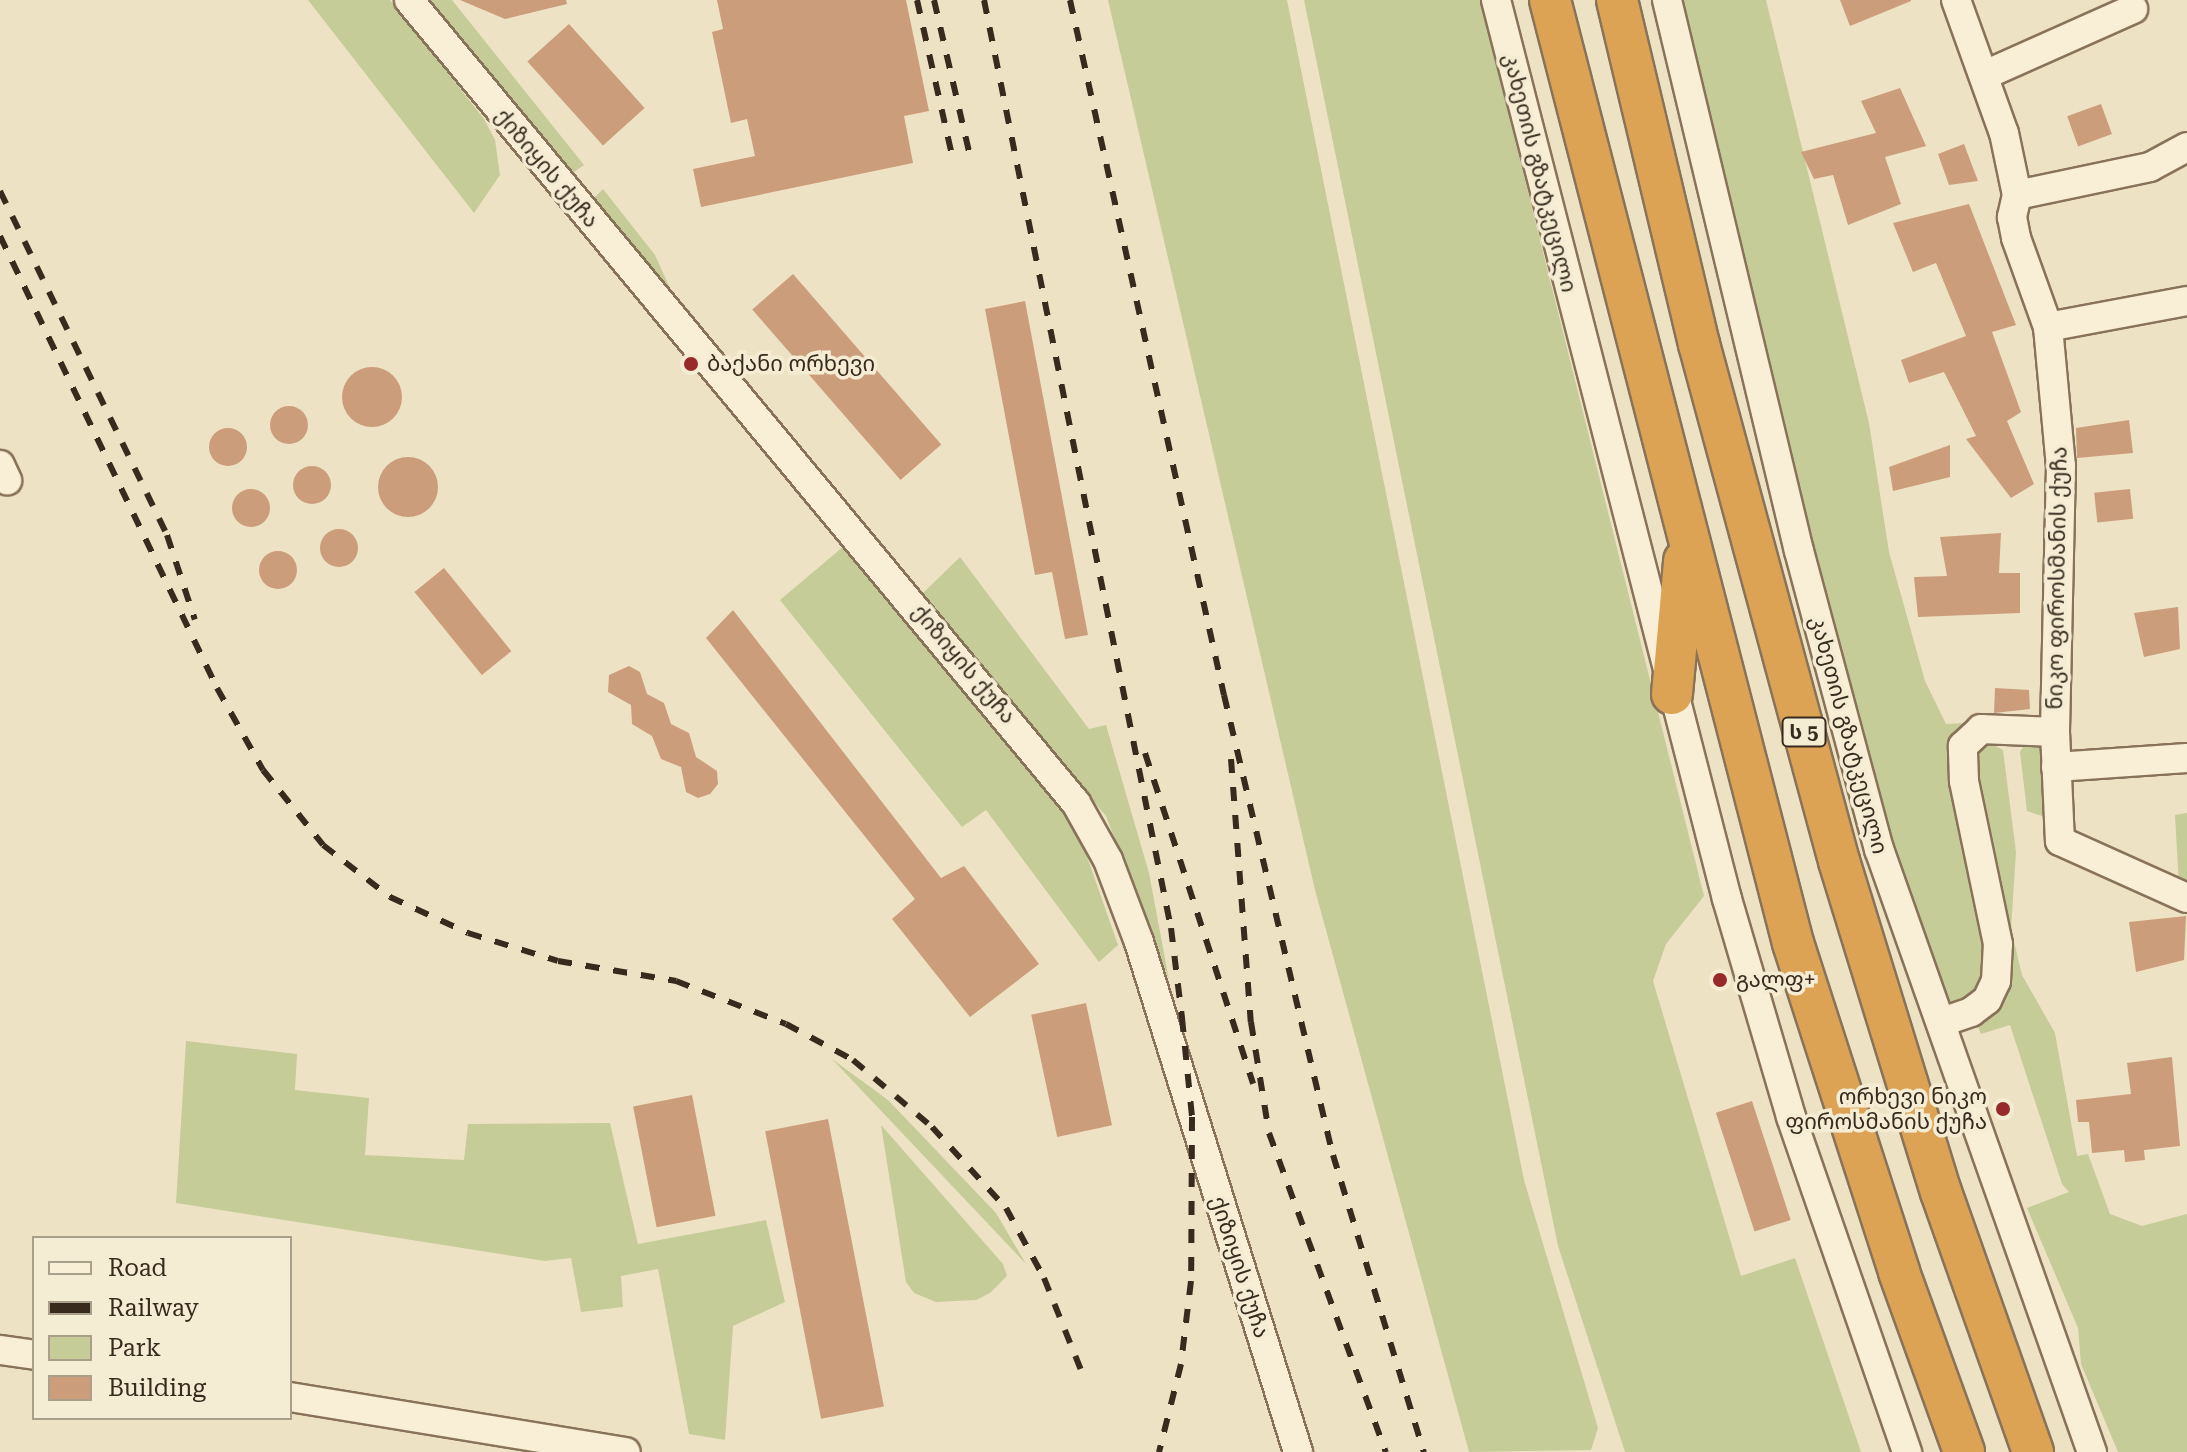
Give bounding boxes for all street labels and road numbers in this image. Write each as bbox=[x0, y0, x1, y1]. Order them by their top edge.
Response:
street label: კახეთის გზატკეცილი bbox=[1498, 51, 1582, 295]
street label: ქიზიყის ქუჩა bbox=[489, 103, 605, 233]
street label: ნიკო ფიროსმანის ქუჩა bbox=[2042, 446, 2072, 710]
street label: ქიზიყის ქუჩა bbox=[906, 599, 1022, 729]
street label: კახეთის გზატკეცილი bbox=[1805, 613, 1893, 857]
road number: ს 5 bbox=[1780, 716, 1828, 748]
street label: ქიზიყის ქუჩა bbox=[1205, 1193, 1275, 1341]

